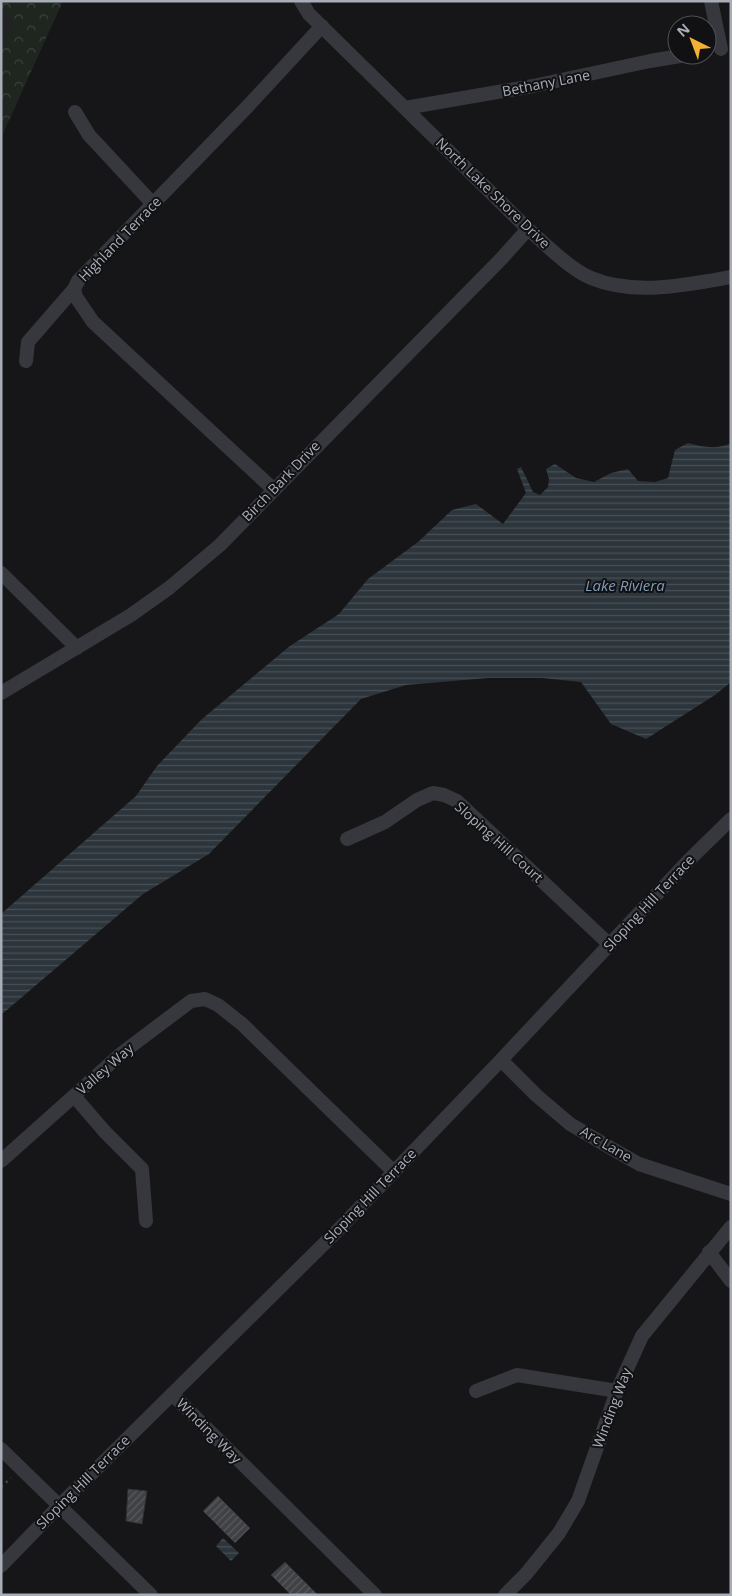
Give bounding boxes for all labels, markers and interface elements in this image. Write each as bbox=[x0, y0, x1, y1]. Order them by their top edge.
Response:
north arrow bbox=[667, 15, 717, 65]
text: N bbox=[672, 19, 694, 41]
street label: Bethany Lane bbox=[500, 65, 592, 100]
street label: North Lake Shore Drive bbox=[432, 133, 555, 252]
street label: Highland Terrace bbox=[74, 192, 165, 285]
street label: Birch Bark Drive bbox=[237, 436, 324, 525]
water label: Lake Riviera bbox=[585, 575, 665, 595]
street label: Sloping Hill Court bbox=[451, 797, 548, 886]
street label: Sloping Hill Terrace bbox=[599, 850, 698, 955]
street label: Valley Way bbox=[72, 1038, 138, 1099]
street label: Arc Lane bbox=[577, 1121, 636, 1166]
street label: Sloping Hill Terrace bbox=[319, 1144, 420, 1247]
street label: Winding Way bbox=[587, 1364, 636, 1451]
street label: Winding Way bbox=[173, 1394, 247, 1468]
street label: Sloping Hill Terrace bbox=[32, 1430, 134, 1533]

